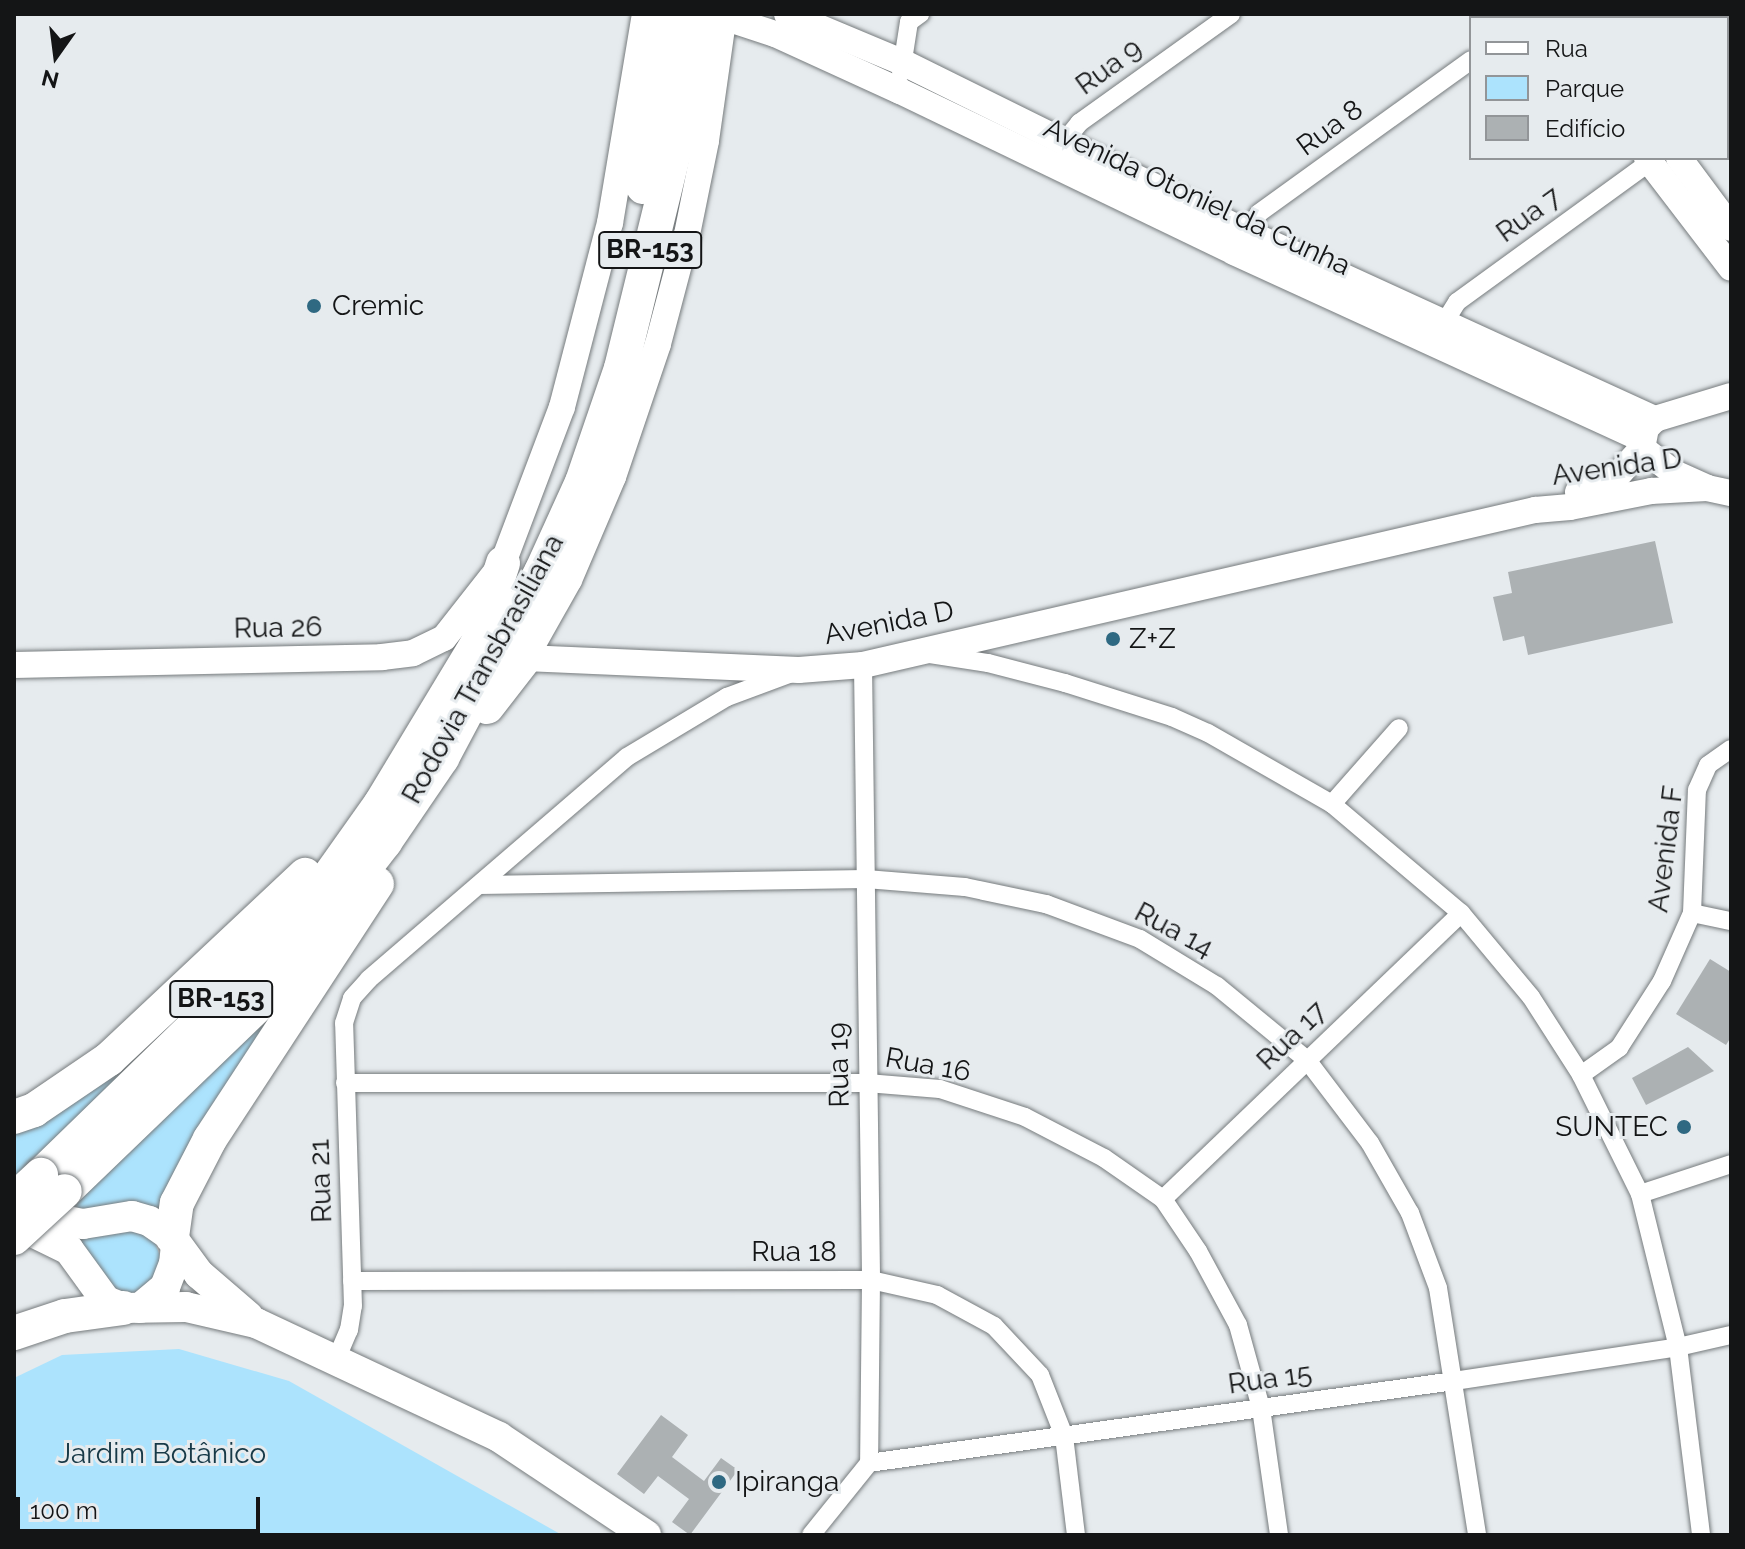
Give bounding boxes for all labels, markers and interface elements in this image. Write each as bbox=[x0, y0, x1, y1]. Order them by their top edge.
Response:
north arrow bbox=[16, 16, 96, 96]
legend bbox=[1469, 16, 1729, 160]
street label: Rua 9 bbox=[1069, 32, 1149, 102]
text: Rua bbox=[1545, 34, 1588, 63]
text: N bbox=[39, 65, 61, 94]
text: Parque bbox=[1545, 74, 1624, 103]
street label: Rua 8 bbox=[1290, 93, 1370, 163]
street label: Avenida Otoniel da Cunha bbox=[1038, 111, 1356, 283]
text: Edifício bbox=[1545, 114, 1625, 143]
street label: Rua 7 bbox=[1490, 180, 1568, 250]
road number: BR-153 bbox=[598, 228, 702, 272]
place label: Cremic bbox=[332, 289, 424, 323]
marker: Cremic bbox=[303, 295, 325, 317]
street label: Avenida D bbox=[1550, 441, 1684, 493]
street label: Rodovia Transbrasiliana bbox=[395, 528, 571, 810]
street label: Avenida D bbox=[821, 594, 957, 652]
street label: Rua 26 bbox=[233, 610, 323, 646]
place label: Z+Z bbox=[1129, 622, 1176, 656]
marker: Z+Z bbox=[1104, 630, 1122, 648]
street label: Avenida F bbox=[1642, 784, 1690, 914]
street label: Rua 14 bbox=[1129, 895, 1219, 965]
road number: BR-153 bbox=[169, 977, 273, 1021]
street label: Rua 17 bbox=[1250, 995, 1334, 1077]
street label: Rua 19 bbox=[821, 1022, 857, 1108]
street label: Rua 16 bbox=[883, 1041, 973, 1089]
place label: SUNTEC bbox=[1555, 1110, 1668, 1144]
marker: SUNTEC bbox=[1675, 1118, 1693, 1136]
street label: Rua 21 bbox=[303, 1139, 339, 1223]
street label: Rua 18 bbox=[751, 1235, 837, 1269]
street label: Rua 15 bbox=[1226, 1356, 1314, 1402]
park label: Jardim Botânico bbox=[58, 1437, 266, 1471]
place label: Ipiranga bbox=[735, 1465, 839, 1499]
marker: Ipiranga bbox=[710, 1473, 728, 1491]
scale bar bbox=[20, 1481, 264, 1531]
text: 100 m bbox=[30, 1496, 98, 1525]

